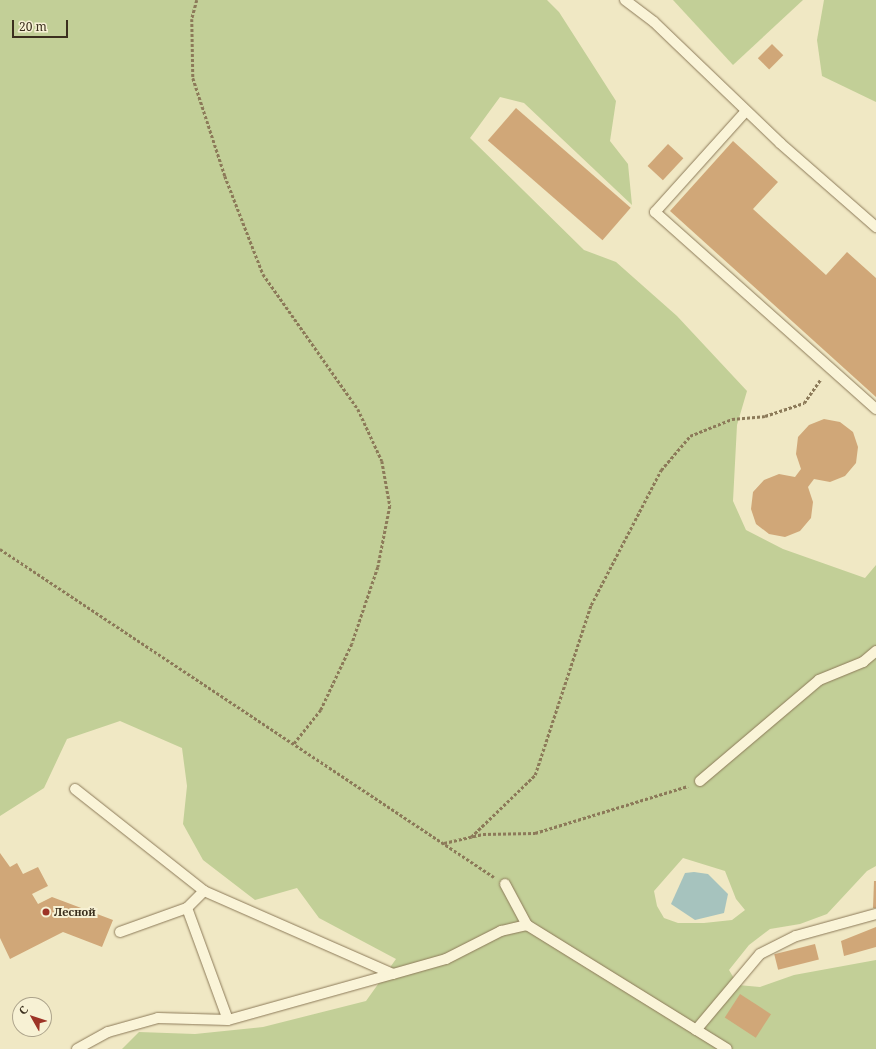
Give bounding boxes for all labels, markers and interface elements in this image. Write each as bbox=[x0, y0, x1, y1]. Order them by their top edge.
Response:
scale bar bbox=[14, 12, 70, 38]
text: 20 m bbox=[19, 18, 47, 35]
place label: Лесной bbox=[54, 905, 96, 919]
marker: Лесной bbox=[41, 907, 51, 917]
north arrow bbox=[12, 997, 52, 1037]
text: С bbox=[15, 1002, 31, 1017]

